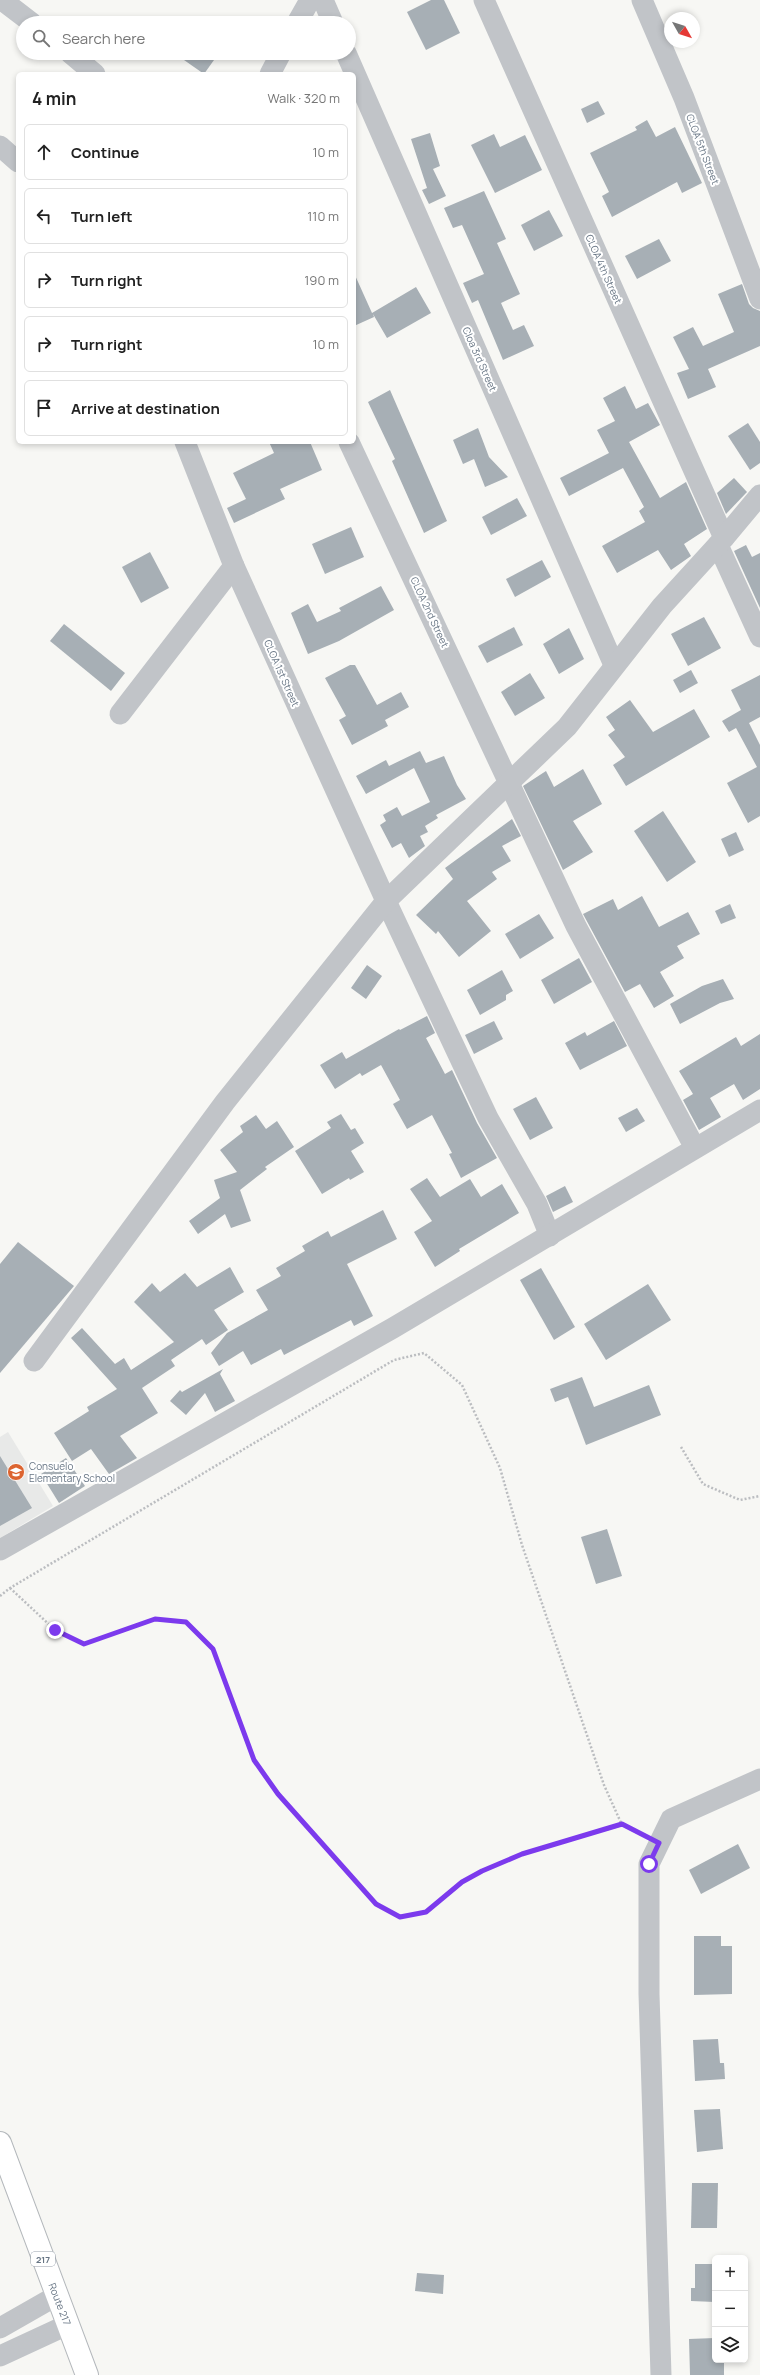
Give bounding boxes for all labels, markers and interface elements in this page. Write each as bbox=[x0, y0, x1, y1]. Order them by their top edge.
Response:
north arrow bbox=[664, 12, 700, 48]
search box bbox=[16, 16, 356, 60]
icon: search bbox=[30, 27, 52, 49]
text: Search here bbox=[62, 28, 145, 49]
text: 4 min bbox=[32, 87, 76, 110]
text: Walk · 320 m bbox=[267, 89, 340, 107]
street label: CLOA 5th Street bbox=[683, 112, 723, 186]
icon: ahead bbox=[33, 141, 55, 163]
text: Continue bbox=[71, 142, 139, 163]
text: 10 m bbox=[312, 143, 339, 161]
icon: left bbox=[33, 205, 55, 227]
text: Turn left bbox=[71, 206, 133, 227]
text: 110 m bbox=[307, 207, 339, 225]
street label: CLOA 4th Street bbox=[582, 232, 626, 306]
icon: right bbox=[33, 269, 55, 291]
text: Turn right bbox=[71, 270, 142, 291]
text: 190 m bbox=[304, 271, 339, 289]
street label: Cloa 3rd Street bbox=[460, 324, 500, 394]
icon: right bbox=[33, 333, 55, 355]
text: Turn right bbox=[71, 334, 142, 355]
text: 10 m bbox=[312, 335, 339, 353]
icon: arrive bbox=[33, 397, 55, 419]
text: Arrive at destination bbox=[71, 398, 220, 419]
street label: CLOA 2nd Street bbox=[408, 574, 452, 650]
street label: CLOA 1st Street bbox=[261, 637, 303, 709]
place label: Consuelo Elementary School bbox=[29, 1459, 115, 1485]
school or university icon: Consuelo Elementary School bbox=[6, 1462, 26, 1482]
route end bbox=[46, 1621, 64, 1639]
route start bbox=[640, 1855, 658, 1873]
road number: 217 bbox=[31, 2252, 55, 2266]
map controls bbox=[712, 2255, 748, 2363]
button: + bbox=[712, 2255, 748, 2291]
street label: Route 217 bbox=[46, 2281, 74, 2327]
button: − bbox=[712, 2291, 748, 2327]
button: layers bbox=[712, 2327, 748, 2363]

